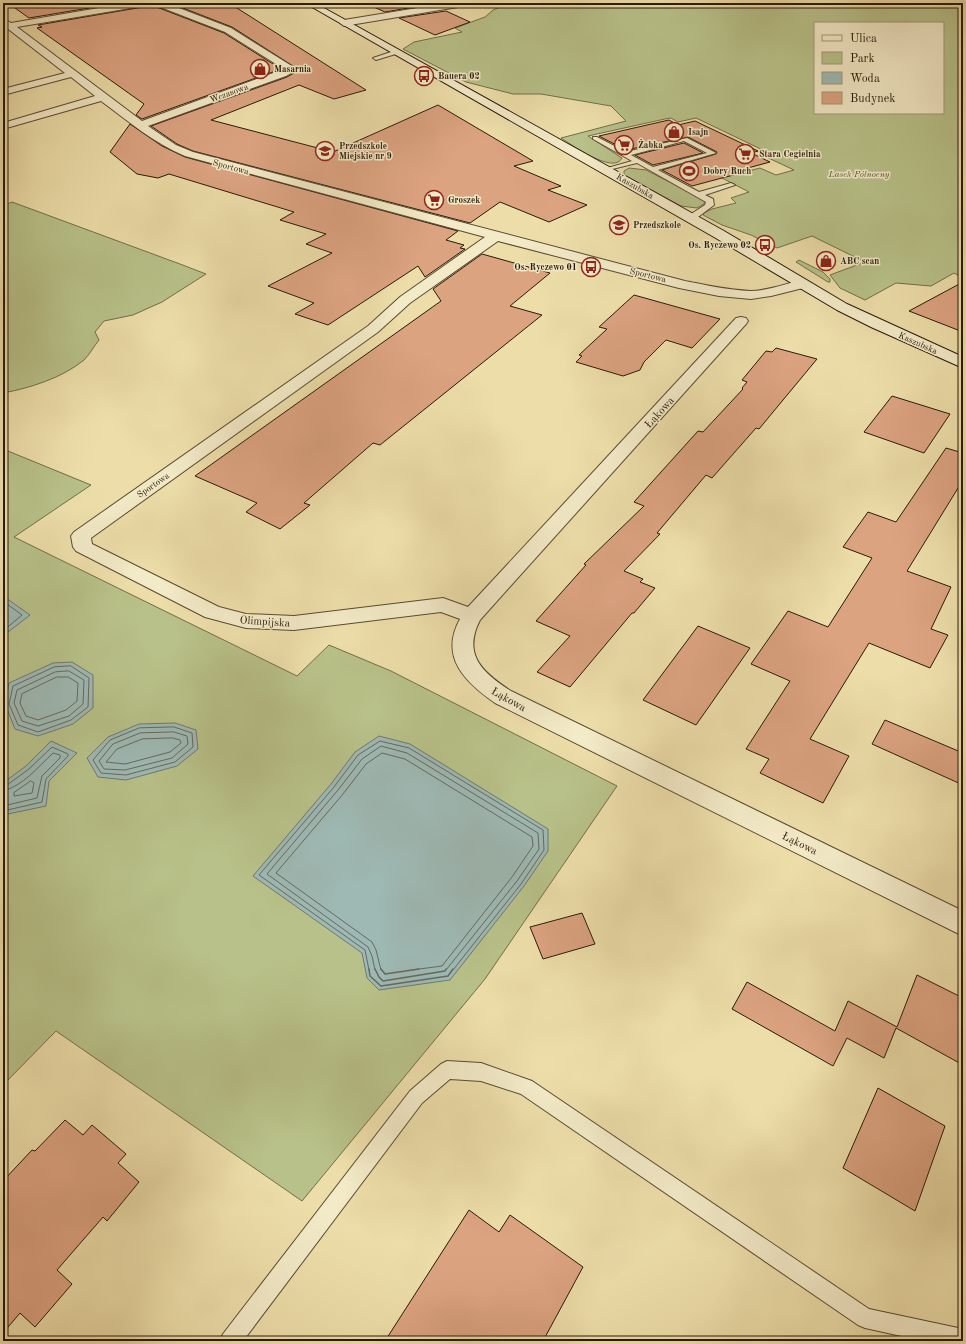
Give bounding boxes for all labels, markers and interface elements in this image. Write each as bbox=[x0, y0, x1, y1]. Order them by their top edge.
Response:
legend bbox=[814, 22, 944, 114]
text: Ulica bbox=[850, 33, 877, 45]
text: Park bbox=[850, 53, 875, 65]
shop icon: Masarnia bbox=[249, 58, 271, 80]
place label: Masarnia bbox=[274, 65, 312, 74]
bus stop icon: Bauera 02 bbox=[413, 65, 435, 87]
place label: Bauera 02 bbox=[438, 72, 480, 81]
text: Woda bbox=[850, 73, 880, 85]
street label: Wczasowa bbox=[209, 82, 250, 105]
text: Budynek bbox=[850, 93, 896, 105]
shop icon: Isajn bbox=[663, 121, 685, 143]
place label: Isajn bbox=[688, 128, 708, 137]
supermarket icon: Żabka bbox=[613, 134, 635, 156]
place label: Żabka bbox=[638, 138, 663, 150]
school or university icon: Przedszkole Miejskie nr 9 bbox=[314, 140, 336, 162]
place label: Przedszkole Miejskie nr 9 bbox=[339, 142, 392, 161]
supermarket icon: Stara Cegielnia bbox=[734, 143, 756, 165]
place label: Stara Cegielnia bbox=[759, 150, 821, 159]
street label: Sportowa bbox=[212, 158, 250, 177]
sports icon: Dobry Ruch bbox=[678, 160, 700, 182]
place label: Dobry Ruch bbox=[703, 167, 751, 176]
park label: Lasek Północny bbox=[828, 170, 890, 179]
street label: Kaszubska bbox=[615, 172, 655, 201]
supermarket icon: Groszek bbox=[423, 189, 445, 211]
place label: Groszek bbox=[448, 196, 480, 205]
school or university icon: Przedszkole bbox=[608, 214, 630, 236]
place label: Przedszkole bbox=[633, 221, 681, 230]
bus stop icon: Os. Ryczewo 02 bbox=[754, 234, 776, 256]
place label: Os. Ryczewo 02 bbox=[688, 241, 751, 250]
shop icon: ABC scan bbox=[815, 250, 837, 272]
bus stop icon: Os. Ryczewo 01 bbox=[580, 256, 602, 278]
place label: ABC scan bbox=[840, 257, 879, 266]
place label: Os. Ryczewo 01 bbox=[514, 263, 577, 272]
street label: Sportowa bbox=[629, 267, 667, 284]
street label: Kaszubska bbox=[897, 331, 939, 356]
street label: Łąkowa bbox=[643, 395, 677, 431]
street label: Sportowa bbox=[136, 471, 171, 500]
street label: Olimpijska bbox=[239, 615, 291, 630]
street label: Łąkowa bbox=[489, 686, 528, 715]
street label: Łąkowa bbox=[780, 831, 819, 858]

